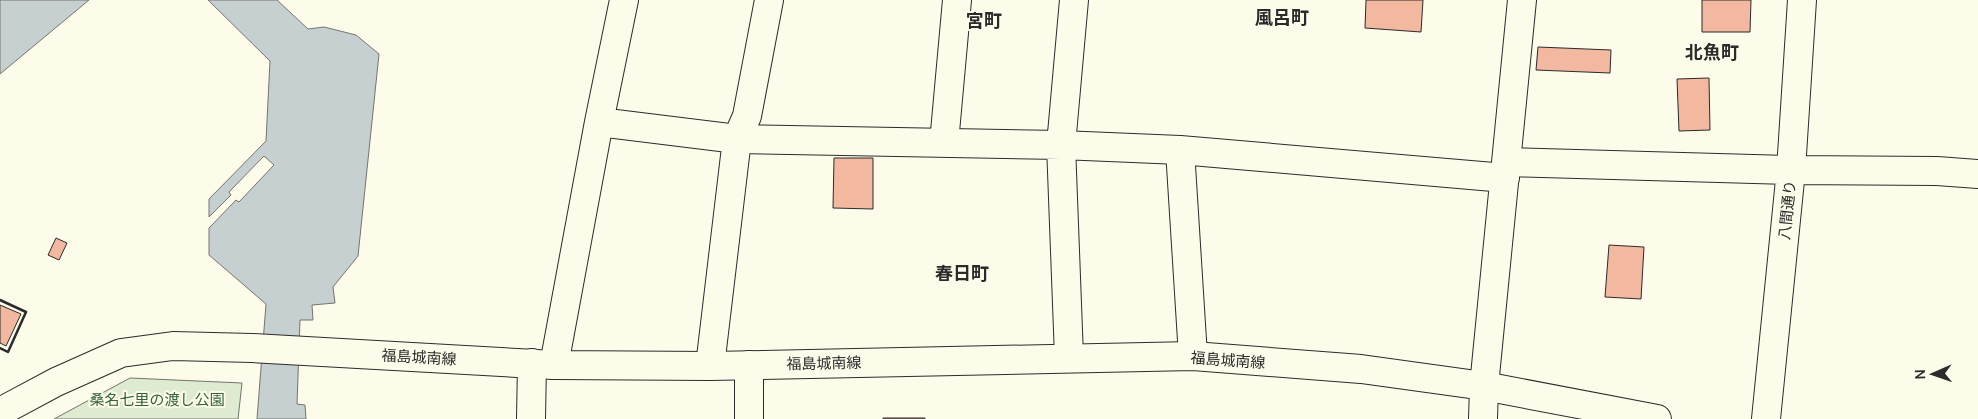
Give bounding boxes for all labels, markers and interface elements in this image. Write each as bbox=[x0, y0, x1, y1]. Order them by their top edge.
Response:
district label: 風呂町 bbox=[1255, 5, 1309, 29]
district label: 宮町 bbox=[966, 8, 1002, 32]
district label: 北魚町 bbox=[1685, 40, 1739, 64]
street label: 八間通り bbox=[1773, 179, 1801, 241]
district label: 春日町 bbox=[935, 261, 989, 285]
street label: 福島城南線 bbox=[381, 345, 457, 369]
street label: 福島城南線 bbox=[1190, 347, 1266, 373]
north arrow bbox=[1908, 349, 1958, 399]
street label: 福島城南線 bbox=[786, 352, 862, 374]
text: N bbox=[1910, 369, 1929, 380]
park label: 桑名七里の渡し公園 bbox=[89, 389, 225, 410]

